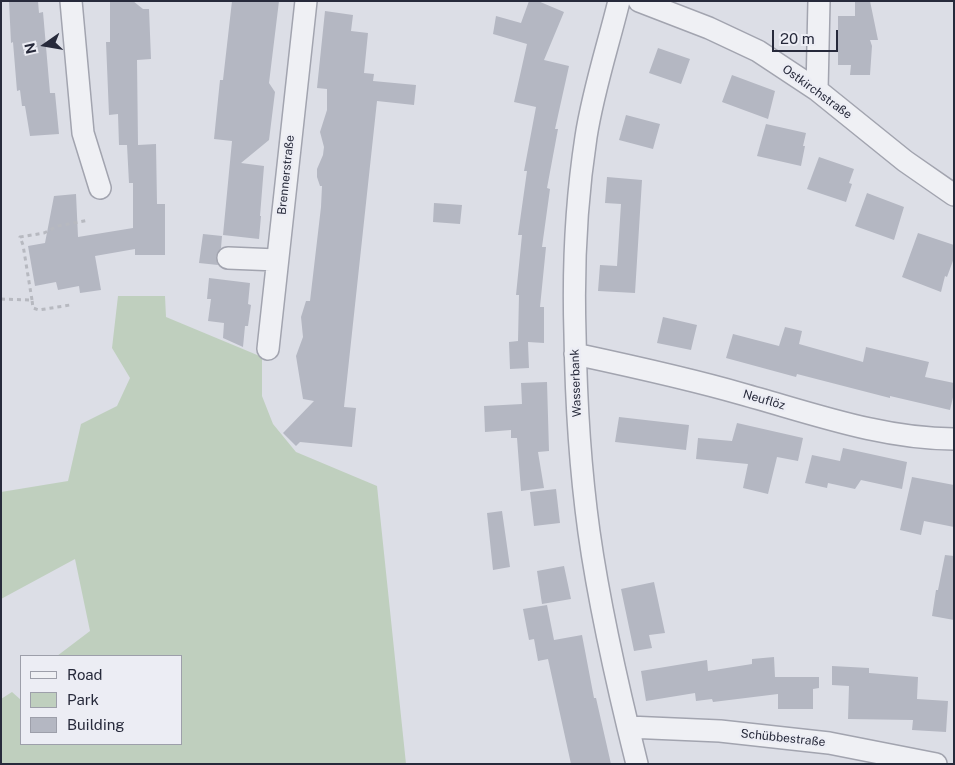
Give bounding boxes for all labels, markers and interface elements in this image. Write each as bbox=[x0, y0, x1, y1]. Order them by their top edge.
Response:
north arrow bbox=[20, 20, 70, 70]
scale bar bbox=[775, 20, 841, 52]
text: 20 m bbox=[780, 30, 815, 47]
text: N bbox=[21, 41, 39, 56]
street label: Ostkirchstraße bbox=[779, 62, 855, 122]
street label: Brennerstraße bbox=[275, 134, 297, 216]
street label: Wasserbank bbox=[568, 349, 584, 417]
street label: Neuflöz bbox=[741, 387, 787, 413]
legend bbox=[20, 655, 182, 745]
text: Road bbox=[67, 666, 103, 683]
text: Park bbox=[67, 691, 99, 708]
text: Building bbox=[67, 716, 125, 733]
street label: Schübbestraße bbox=[740, 726, 826, 750]

